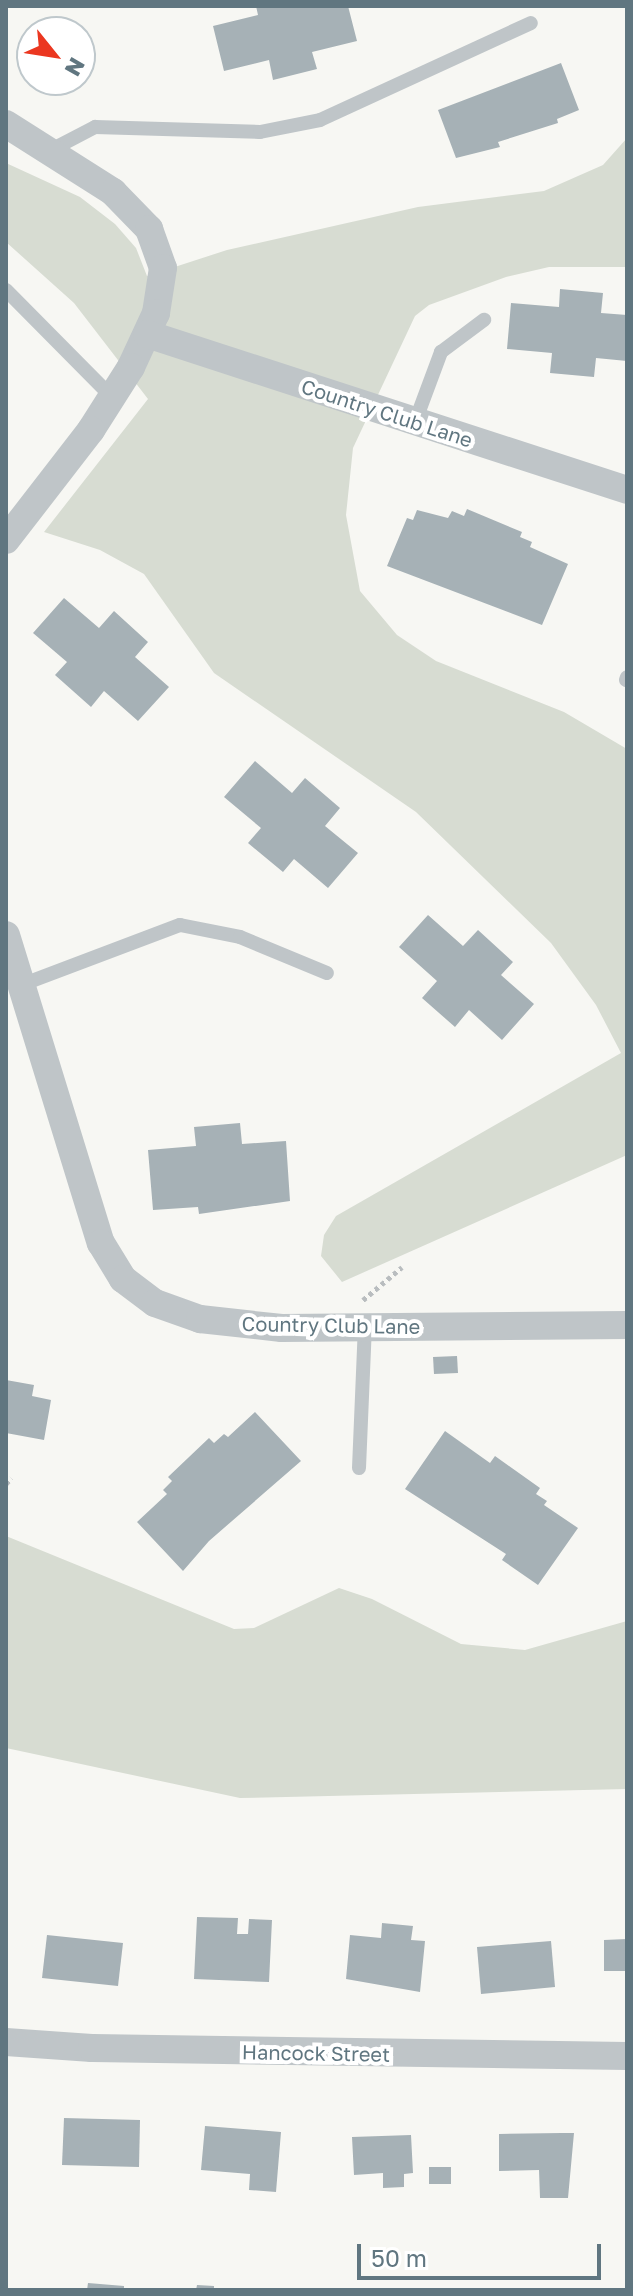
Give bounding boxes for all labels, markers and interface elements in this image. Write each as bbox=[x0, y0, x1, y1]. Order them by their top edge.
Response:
north arrow bbox=[16, 16, 96, 96]
text: N bbox=[60, 53, 91, 81]
street label: Country Club Lane bbox=[298, 374, 476, 452]
street label: Country Club Lane bbox=[242, 1311, 420, 1339]
street label: Hancock Street bbox=[242, 2040, 390, 2066]
scale bar bbox=[361, 2228, 605, 2278]
text: 50 m bbox=[371, 2243, 427, 2272]

